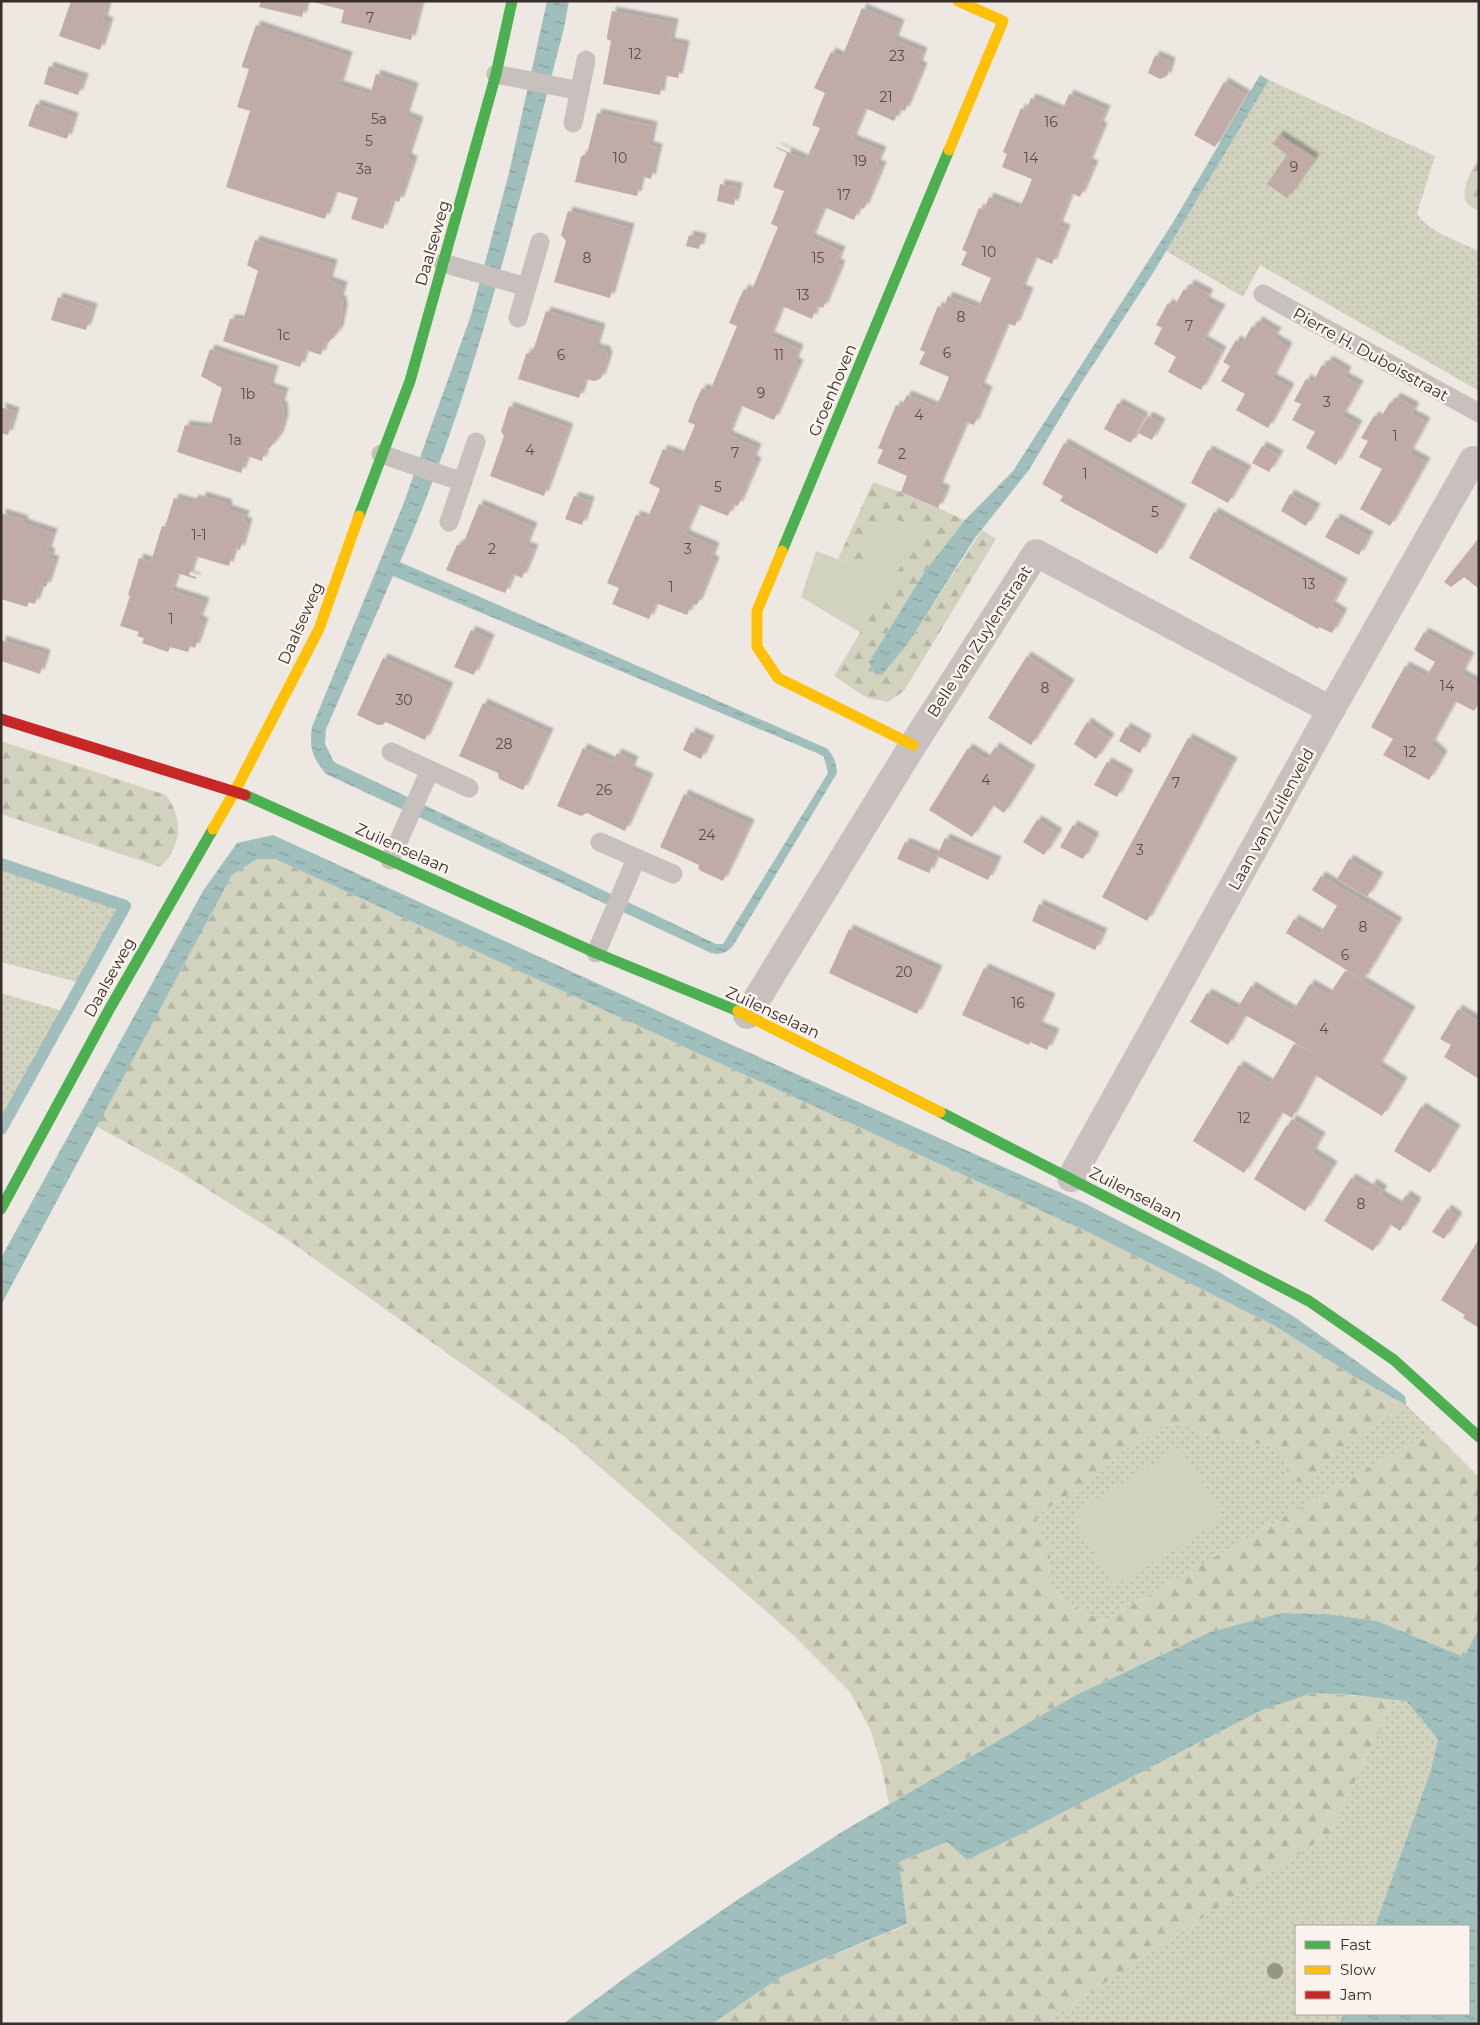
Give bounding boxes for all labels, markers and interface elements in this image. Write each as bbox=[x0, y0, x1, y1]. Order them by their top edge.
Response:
house number: 7 bbox=[366, 9, 374, 27]
house number: 12 bbox=[628, 45, 642, 63]
house number: 23 bbox=[889, 47, 905, 65]
house number: 21 bbox=[879, 88, 893, 106]
house number: 5a bbox=[371, 110, 387, 128]
house number: 16 bbox=[1044, 113, 1058, 131]
house number: 5 bbox=[365, 132, 373, 150]
house number: 10 bbox=[613, 149, 627, 167]
house number: 14 bbox=[1024, 149, 1039, 167]
house number: 19 bbox=[853, 152, 867, 170]
house number: 9 bbox=[1290, 158, 1298, 176]
house number: 3a bbox=[356, 160, 372, 178]
house number: 17 bbox=[837, 186, 851, 204]
street label: Daalseweg bbox=[411, 198, 454, 288]
house number: 10 bbox=[982, 243, 996, 261]
house number: 8 bbox=[583, 249, 592, 267]
house number: 15 bbox=[812, 249, 825, 267]
house number: 13 bbox=[797, 286, 810, 304]
street label: Pierre H. Duboisstraat bbox=[1290, 304, 1452, 405]
house number: 8 bbox=[957, 308, 966, 326]
house number: 7 bbox=[1185, 317, 1193, 335]
house number: 1c bbox=[278, 326, 291, 344]
street label: Groenhoven bbox=[804, 341, 860, 439]
house number: 6 bbox=[943, 344, 952, 362]
house number: 6 bbox=[557, 346, 566, 364]
house number: 11 bbox=[774, 346, 784, 364]
house number: 9 bbox=[757, 384, 765, 402]
house number: 1b bbox=[241, 385, 255, 403]
house number: 3 bbox=[1323, 393, 1331, 411]
house number: 4 bbox=[914, 406, 924, 424]
house number: 1 bbox=[1392, 427, 1398, 445]
house number: 1a bbox=[228, 431, 242, 449]
house number: 4 bbox=[525, 441, 535, 459]
house number: 7 bbox=[731, 444, 739, 462]
house number: 2 bbox=[898, 445, 906, 463]
house number: 1 bbox=[1082, 465, 1088, 483]
house number: 5 bbox=[714, 478, 722, 496]
house number: 5 bbox=[1151, 503, 1159, 521]
house number: 1-1 bbox=[191, 526, 207, 544]
house number: 2 bbox=[488, 540, 496, 558]
house number: 3 bbox=[684, 540, 692, 558]
street label: Belle van Zuylenstraat bbox=[923, 562, 1036, 721]
house number: 13 bbox=[1303, 575, 1316, 593]
house number: 1 bbox=[668, 578, 674, 596]
street label: Daalseweg bbox=[274, 579, 327, 667]
house number: 1 bbox=[168, 610, 174, 628]
house number: 14 bbox=[1440, 677, 1455, 695]
house number: 8 bbox=[1041, 679, 1050, 697]
house number: 30 bbox=[395, 691, 413, 709]
house number: 28 bbox=[496, 735, 513, 753]
house number: 12 bbox=[1403, 743, 1417, 761]
street label: Laan van Zuilenveld bbox=[1225, 745, 1318, 894]
house number: 4 bbox=[981, 771, 991, 789]
house number: 7 bbox=[1172, 774, 1180, 792]
house number: 26 bbox=[596, 781, 613, 799]
street label: Zuilenselaan bbox=[353, 819, 453, 878]
house number: 24 bbox=[699, 826, 716, 844]
house number: 3 bbox=[1136, 841, 1144, 859]
house number: 8 bbox=[1359, 918, 1368, 936]
street label: Daalseweg bbox=[80, 934, 139, 1020]
house number: 6 bbox=[1341, 946, 1350, 964]
house number: 20 bbox=[895, 963, 913, 981]
street label: Zuilenselaan bbox=[723, 982, 823, 1043]
house number: 16 bbox=[1011, 994, 1025, 1012]
house number: 4 bbox=[1319, 1020, 1329, 1038]
house number: 12 bbox=[1237, 1109, 1251, 1127]
street label: Zuilenselaan bbox=[1086, 1163, 1185, 1226]
house number: 8 bbox=[1357, 1195, 1366, 1213]
legend bbox=[1295, 1925, 1470, 2015]
text: Fast bbox=[1340, 1935, 1371, 1954]
text: Slow bbox=[1340, 1960, 1376, 1979]
text: Jam bbox=[1339, 1985, 1372, 2004]

